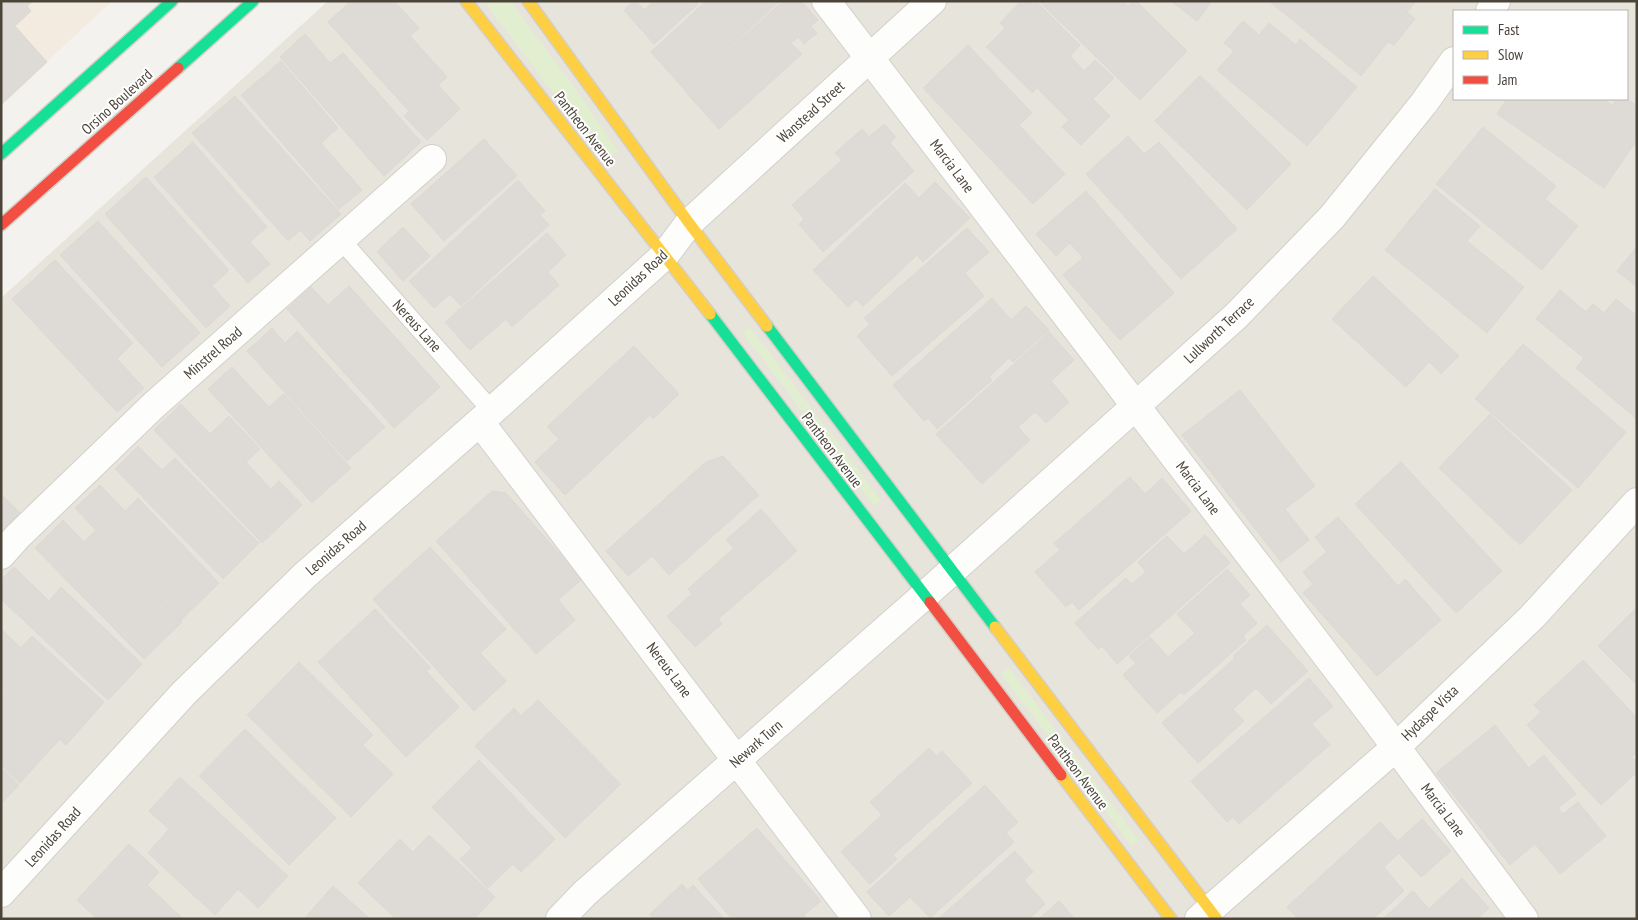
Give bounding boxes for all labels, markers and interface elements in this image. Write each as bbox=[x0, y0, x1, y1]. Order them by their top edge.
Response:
legend bbox=[1453, 10, 1628, 100]
text: Fast bbox=[1498, 20, 1519, 39]
text: Slow bbox=[1498, 45, 1523, 64]
street label: Orsino Boulevard bbox=[77, 65, 156, 138]
text: Jam bbox=[1497, 70, 1517, 89]
street label: Wanstead Street bbox=[773, 76, 848, 147]
street label: Pantheon Avenue bbox=[550, 88, 620, 170]
street label: Marcia Lane bbox=[926, 135, 979, 196]
street label: Leonidas Road bbox=[604, 245, 671, 310]
street label: Lullworth Terrace bbox=[1179, 292, 1258, 367]
street label: Nereus Lane bbox=[389, 295, 446, 356]
street label: Minstrel Road bbox=[180, 322, 246, 383]
street label: Pantheon Avenue bbox=[798, 408, 867, 491]
street label: Marcia Lane bbox=[1172, 457, 1225, 518]
street label: Leonidas Road bbox=[301, 516, 370, 579]
street label: Nereus Lane bbox=[643, 638, 696, 701]
street label: Hydaspe Vista bbox=[1397, 681, 1462, 745]
street label: Newark Turn bbox=[725, 715, 786, 772]
street label: Pantheon Avenue bbox=[1044, 730, 1113, 813]
street label: Marcia Lane bbox=[1417, 779, 1470, 840]
street label: Leonidas Road bbox=[21, 803, 85, 871]

